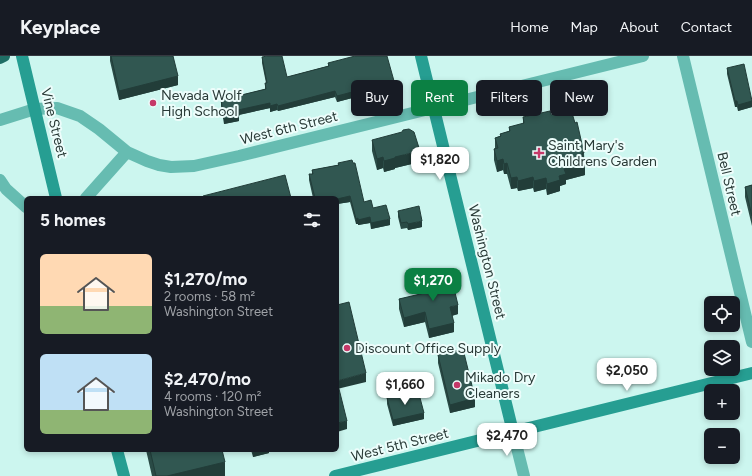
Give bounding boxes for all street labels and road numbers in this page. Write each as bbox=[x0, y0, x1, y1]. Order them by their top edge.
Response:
street label: Vine Street bbox=[37, 86, 71, 160]
street label: West 6th Street bbox=[239, 108, 339, 148]
street label: Bell Street bbox=[713, 150, 745, 218]
street label: Washington Street bbox=[465, 203, 509, 321]
street label: West 5th Street bbox=[350, 425, 450, 465]

